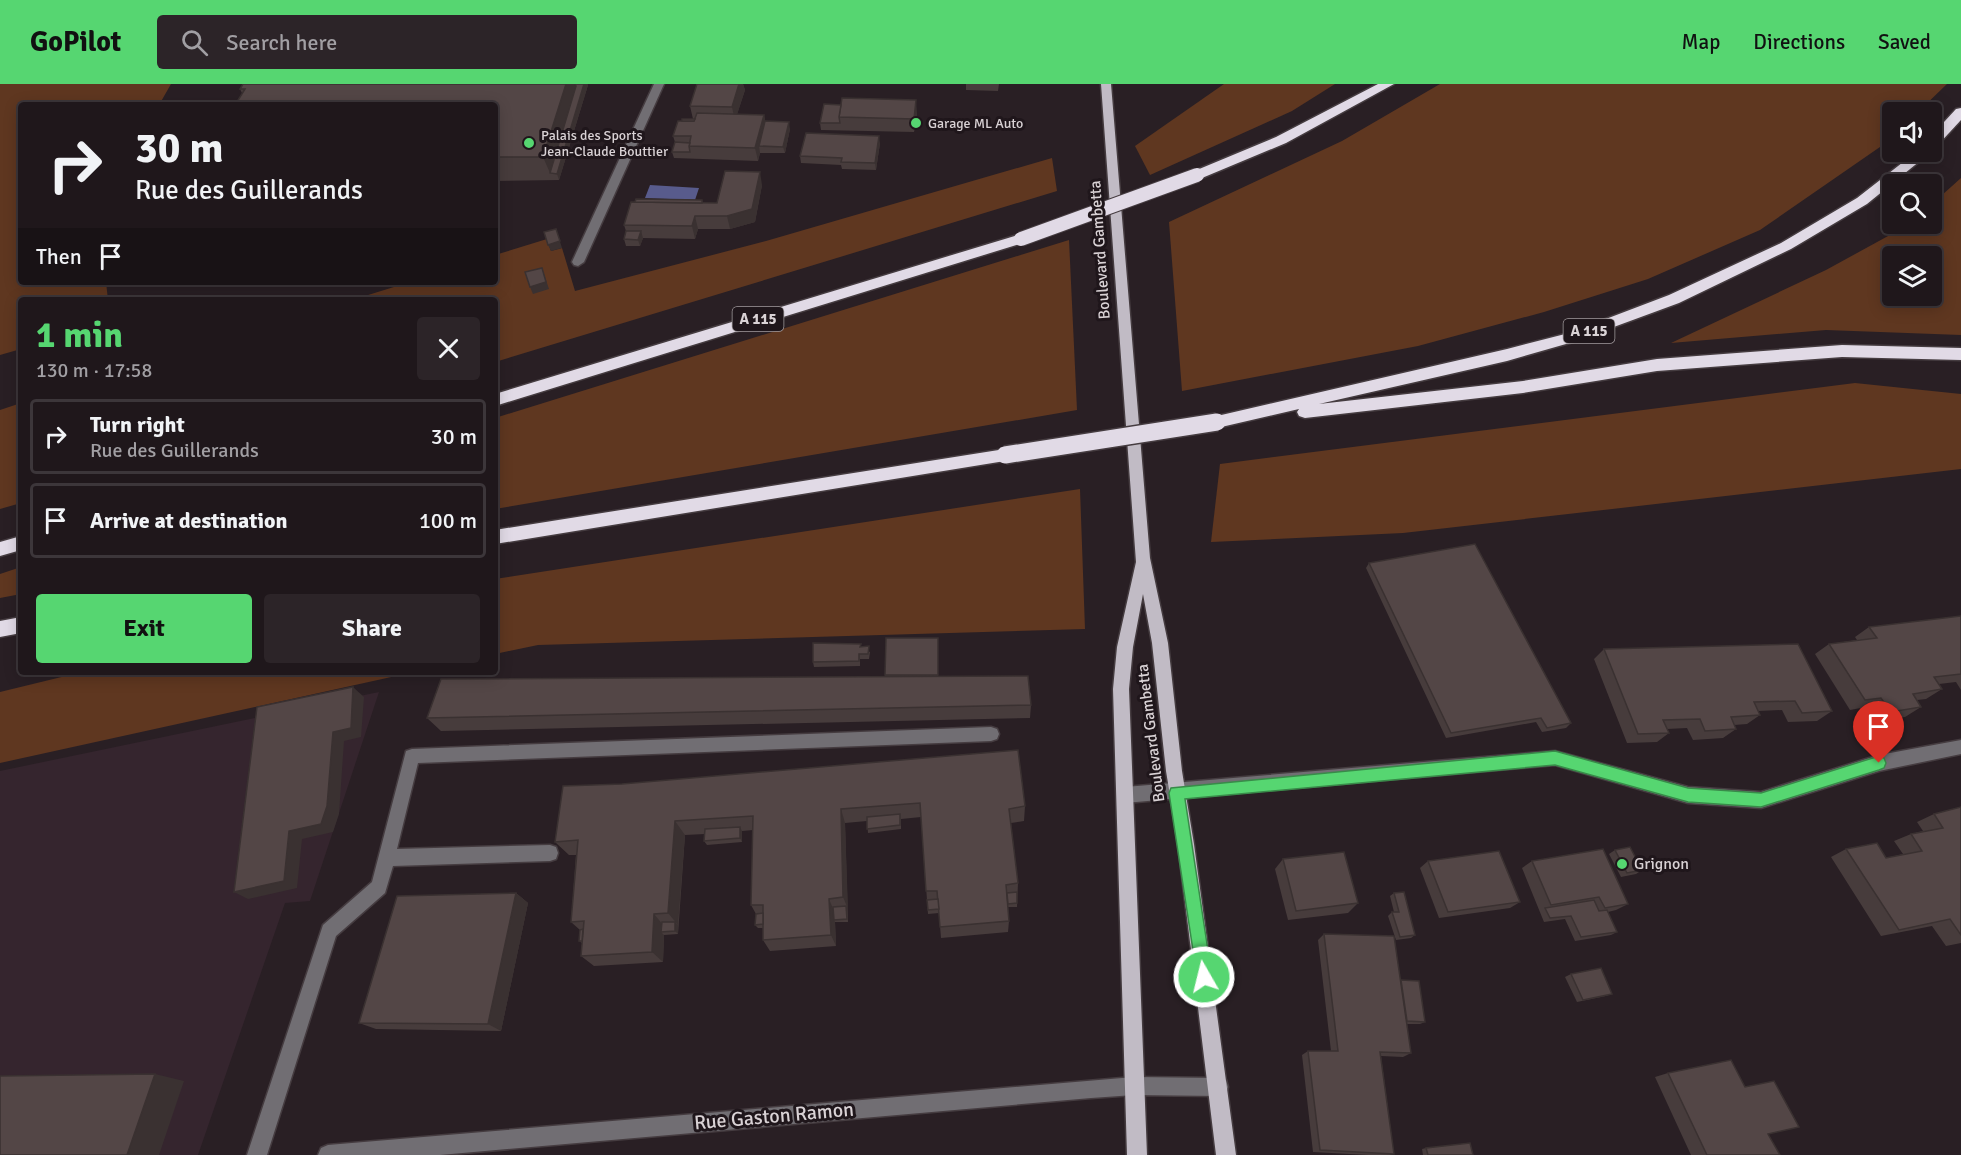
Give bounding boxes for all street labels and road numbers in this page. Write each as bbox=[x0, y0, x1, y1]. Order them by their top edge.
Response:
street label: Boulevard Gambetta bbox=[1085, 180, 1115, 320]
road number: A 115 bbox=[732, 307, 783, 331]
road number: A 115 bbox=[1564, 319, 1614, 343]
street label: Boulevard Gambetta bbox=[1133, 663, 1169, 803]
street label: Rue Gaston Ramon bbox=[693, 1097, 855, 1135]

